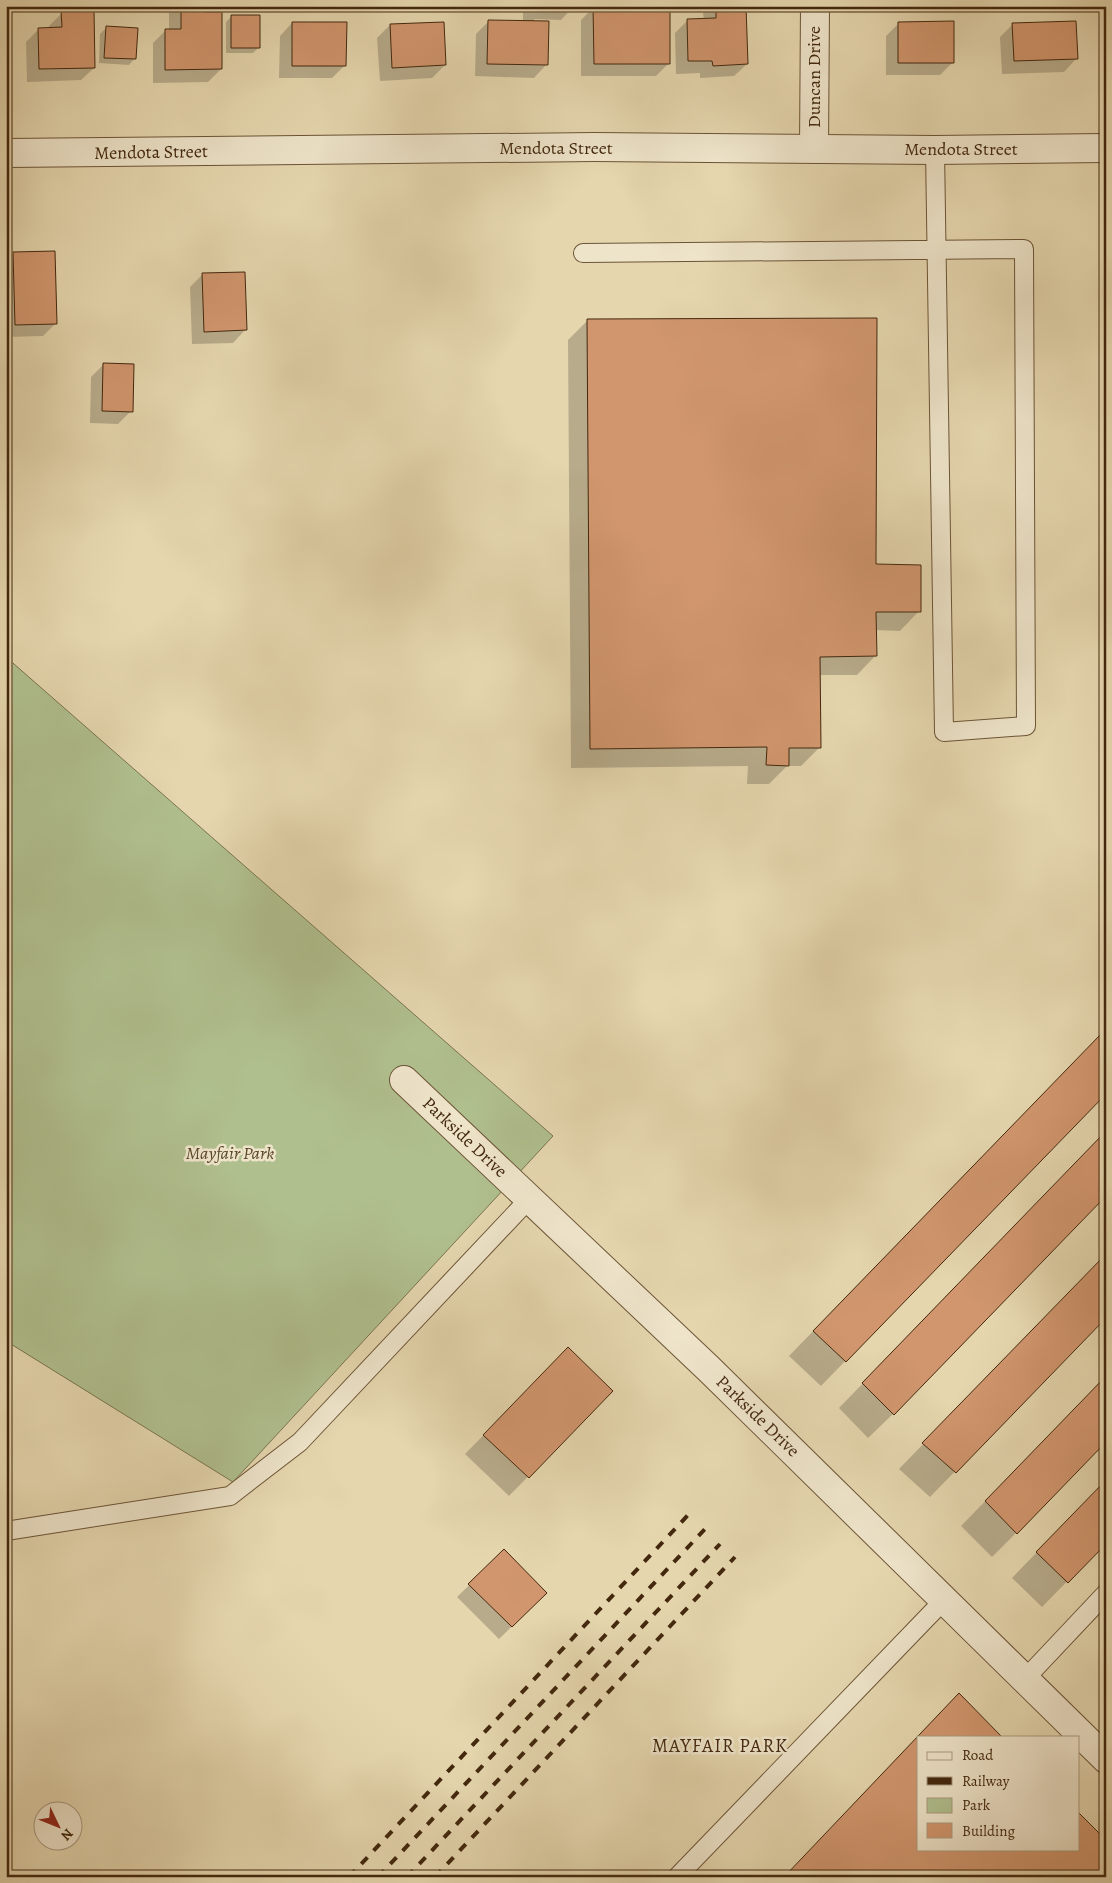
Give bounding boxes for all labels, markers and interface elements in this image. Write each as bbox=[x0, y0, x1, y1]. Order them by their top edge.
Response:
street label: Duncan Drive bbox=[802, 26, 826, 128]
street label: Mendota Street bbox=[499, 136, 613, 160]
street label: Mendota Street bbox=[904, 137, 1018, 161]
street label: Mendota Street bbox=[94, 139, 208, 165]
street label: Parkside Drive bbox=[417, 1091, 513, 1183]
park label: Mayfair Park bbox=[186, 1141, 274, 1165]
street label: Parkside Drive bbox=[711, 1370, 805, 1462]
district label: MAYFAIR PARK bbox=[652, 1733, 788, 1759]
legend bbox=[917, 1736, 1080, 1850]
text: Road bbox=[962, 1745, 994, 1765]
text: Railway bbox=[962, 1771, 1010, 1791]
text: Park bbox=[962, 1795, 991, 1815]
north arrow bbox=[32, 1800, 82, 1850]
text: Building bbox=[962, 1821, 1015, 1841]
text: N bbox=[57, 1824, 78, 1845]

